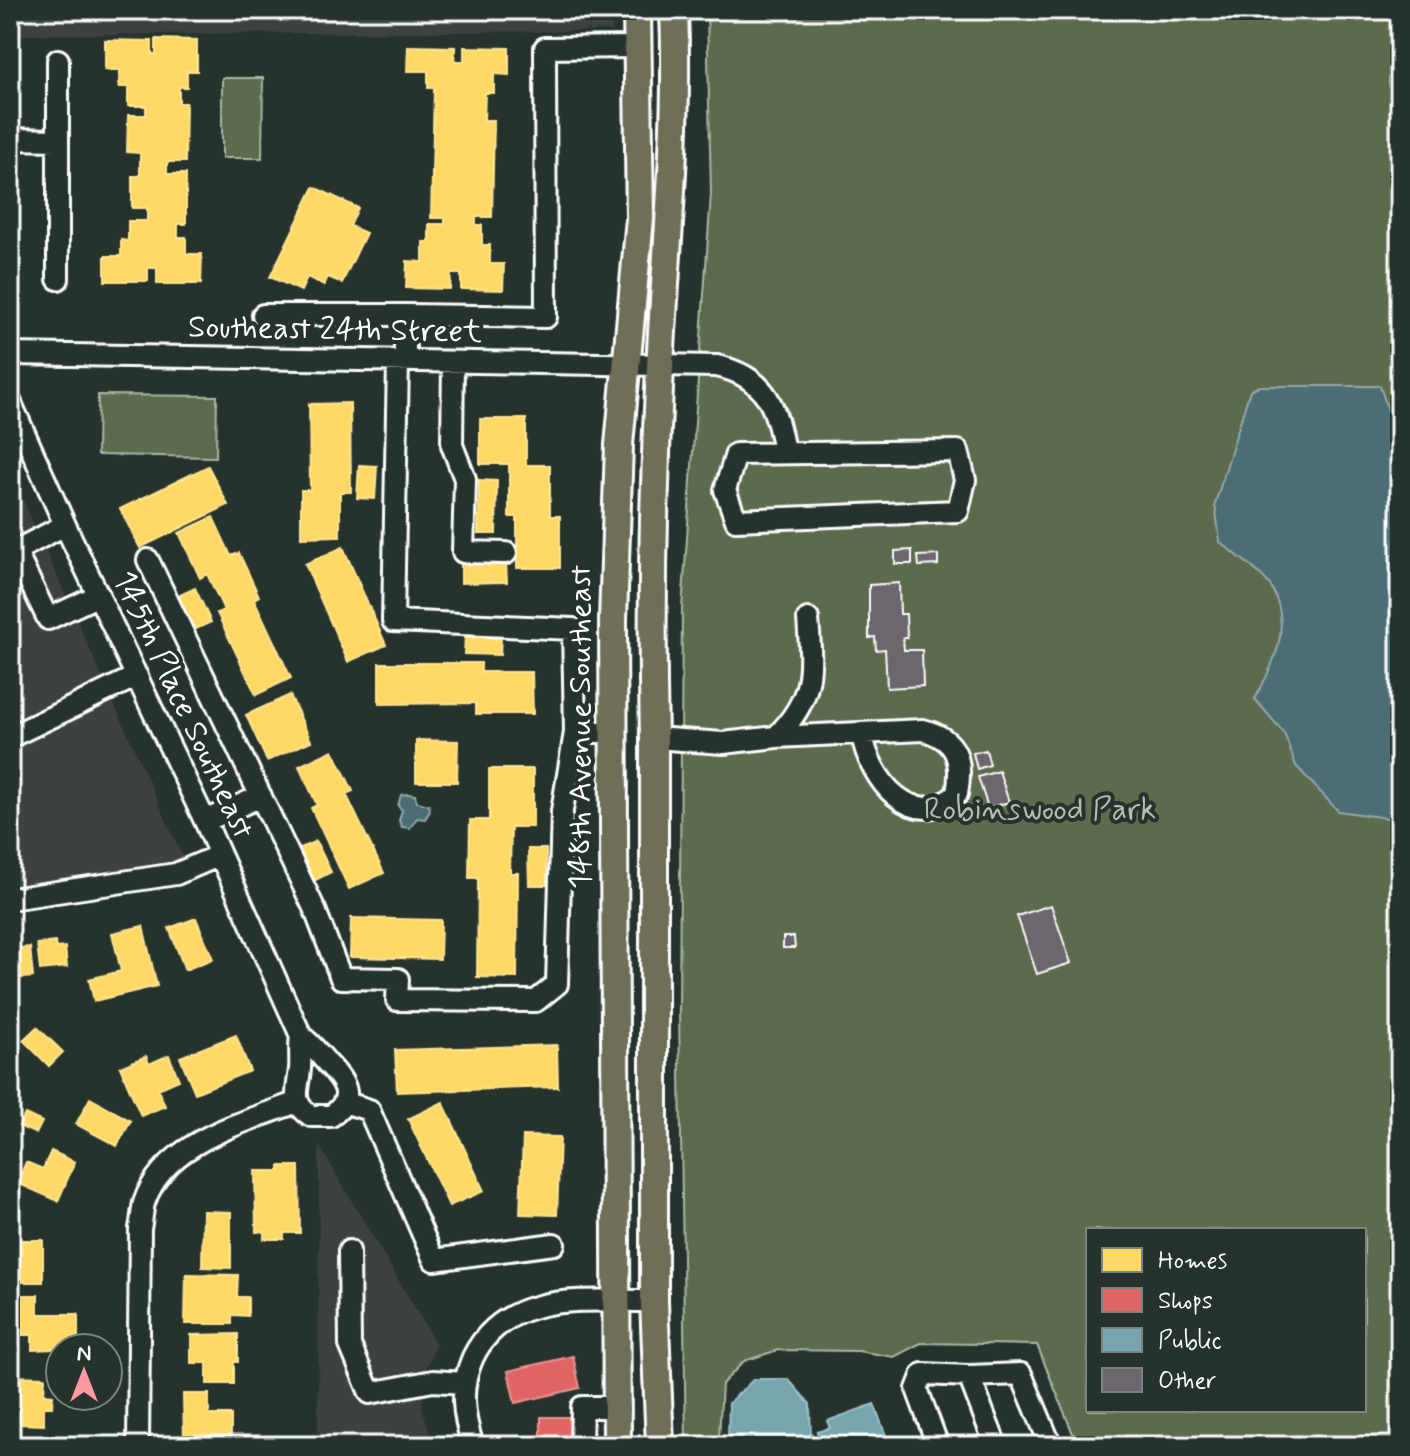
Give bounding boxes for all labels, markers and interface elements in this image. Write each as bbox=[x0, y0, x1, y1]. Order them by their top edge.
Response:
street label: Southeast 24th Street bbox=[188, 306, 483, 354]
street label: 145th Place Southeast bbox=[102, 564, 264, 846]
street label: 148th Avenue Southeast bbox=[560, 565, 602, 889]
park label: Robinswood Park bbox=[924, 789, 1156, 831]
legend bbox=[1086, 1228, 1366, 1412]
text: Homes bbox=[1158, 1246, 1227, 1277]
text: Shops bbox=[1158, 1286, 1213, 1317]
text: Public bbox=[1158, 1326, 1222, 1357]
north arrow bbox=[44, 1332, 124, 1412]
text: N bbox=[77, 1340, 91, 1368]
text: Other bbox=[1158, 1366, 1216, 1397]

